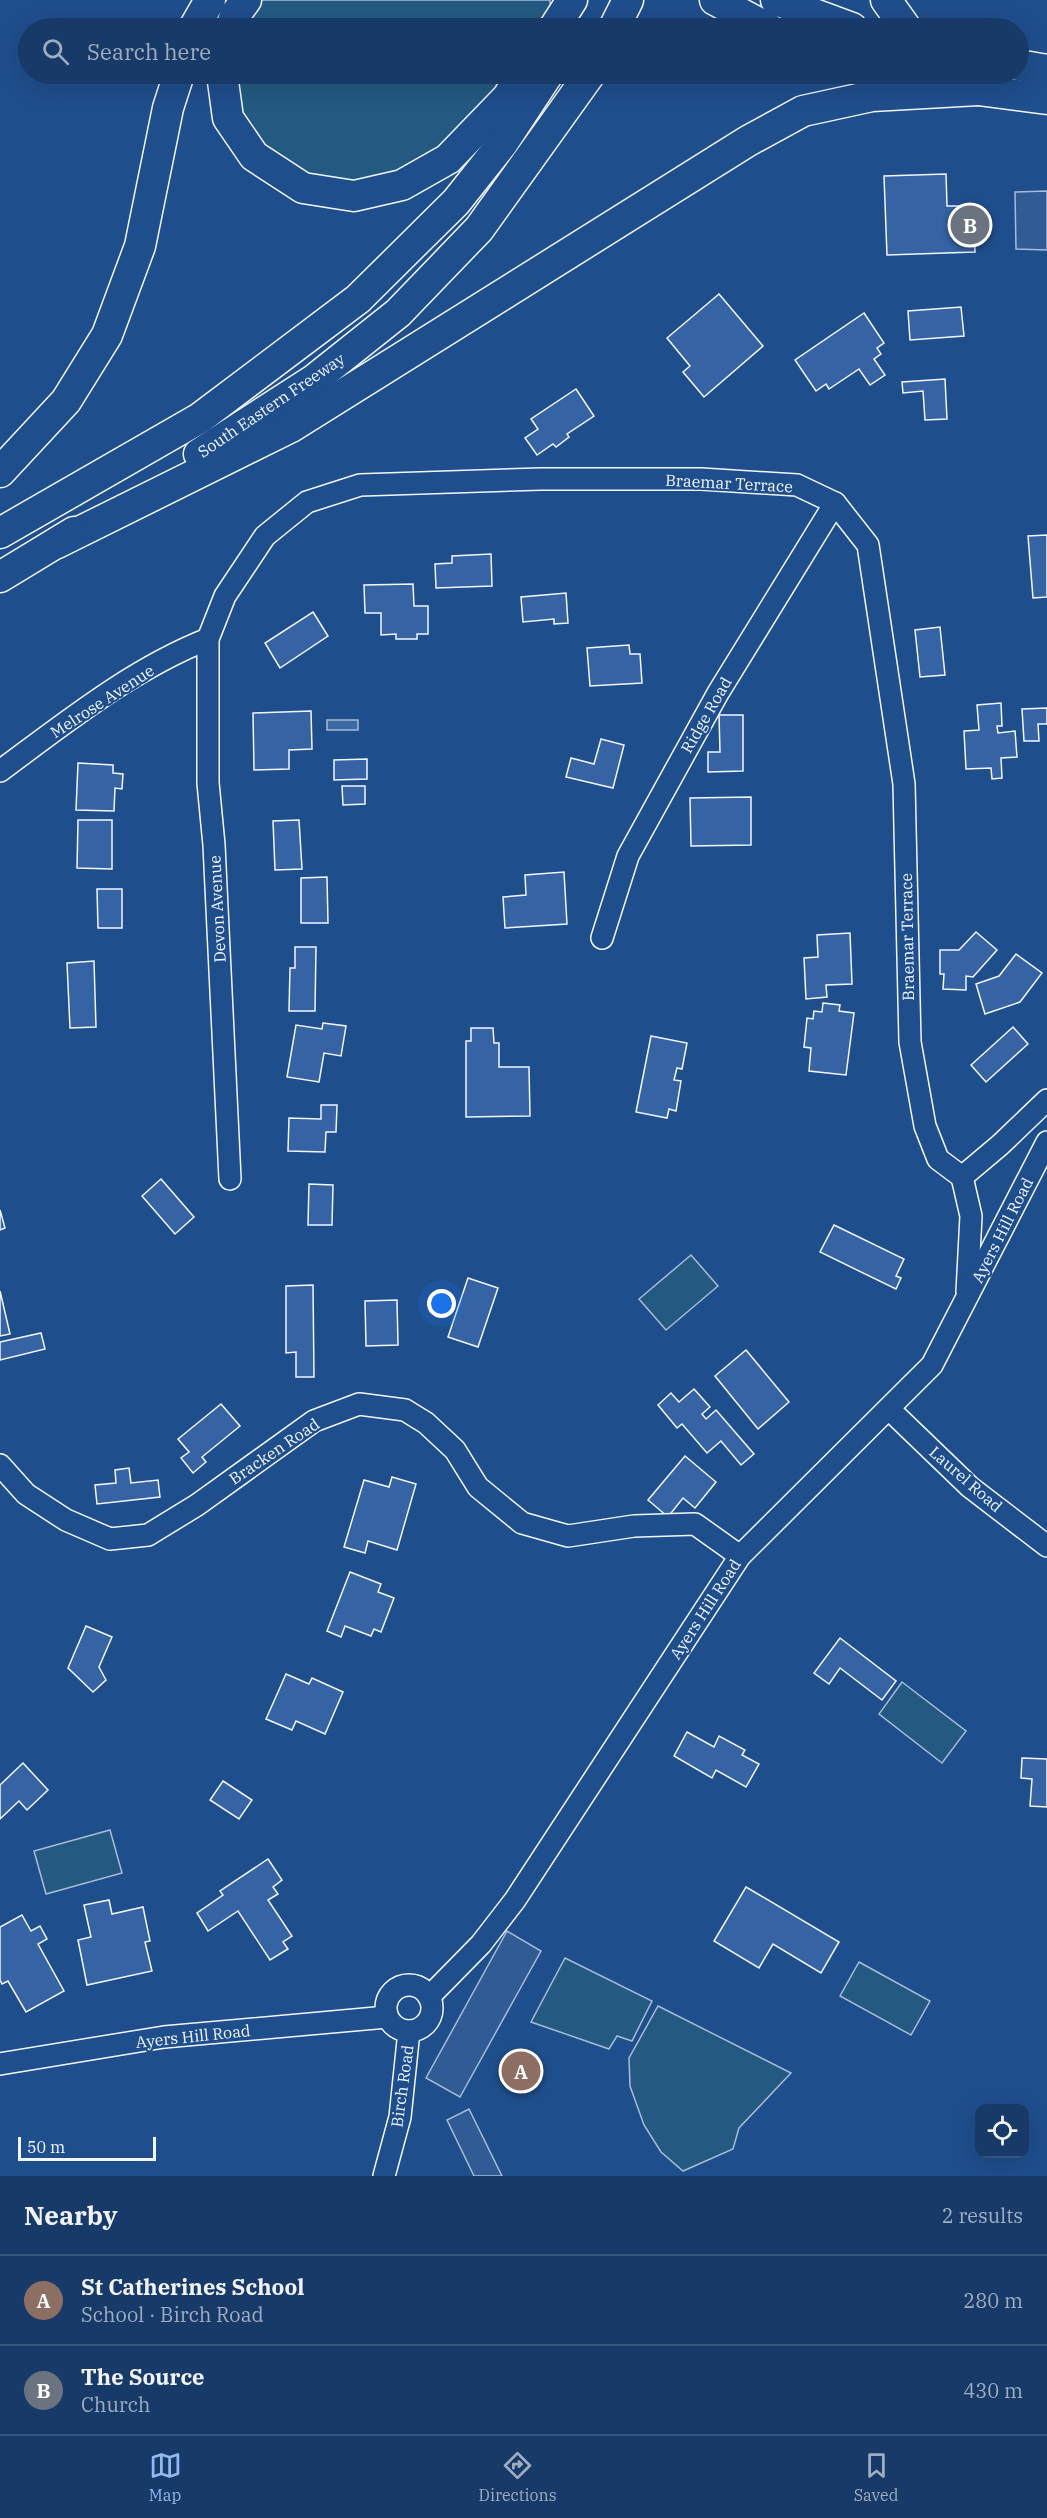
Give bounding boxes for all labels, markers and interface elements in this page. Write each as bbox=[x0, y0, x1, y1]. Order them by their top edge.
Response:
search box bbox=[18, 18, 1029, 84]
icon: search bbox=[39, 35, 72, 68]
text: Search here bbox=[87, 37, 211, 66]
pin: B bbox=[950, 202, 990, 248]
street label: South Eastern Freeway bbox=[194, 348, 349, 462]
street label: Braemar Terrace bbox=[665, 470, 793, 496]
street label: Melrose Avenue bbox=[46, 660, 158, 742]
street label: Ridge Road bbox=[676, 673, 736, 757]
street label: Devon Avenue bbox=[204, 855, 230, 963]
street label: Braemar Terrace bbox=[896, 873, 918, 1001]
street label: Ayers Hill Road bbox=[967, 1174, 1037, 1286]
your location bbox=[427, 1289, 456, 1318]
street label: Bracken Road bbox=[225, 1413, 323, 1489]
street label: Laurel Road bbox=[925, 1442, 1007, 1516]
street label: Ayers Hill Road bbox=[665, 1555, 745, 1663]
street label: Ayers Hill Road bbox=[135, 2020, 252, 2052]
street label: Birch Road bbox=[386, 2043, 418, 2128]
pin: A bbox=[502, 2048, 540, 2094]
map controls bbox=[975, 2104, 1029, 2158]
button: locate bbox=[975, 2104, 1029, 2158]
scale bar bbox=[18, 2134, 156, 2162]
text: 50 m bbox=[27, 2137, 65, 2157]
text: Nearby bbox=[24, 2198, 118, 2232]
text: 2 results bbox=[942, 2202, 1023, 2229]
text: St Catherines School bbox=[81, 2272, 305, 2301]
text: A bbox=[37, 2287, 50, 2314]
text: 280 m bbox=[963, 2287, 1023, 2314]
text: School · Birch Road bbox=[81, 2301, 264, 2328]
text: The Source bbox=[81, 2362, 205, 2391]
text: B bbox=[36, 2377, 51, 2404]
text: 430 m bbox=[963, 2377, 1023, 2404]
text: Church bbox=[81, 2391, 151, 2418]
tab: Map bbox=[149, 2449, 182, 2505]
tab: Directions bbox=[479, 2449, 557, 2505]
tab: Saved bbox=[854, 2449, 898, 2505]

